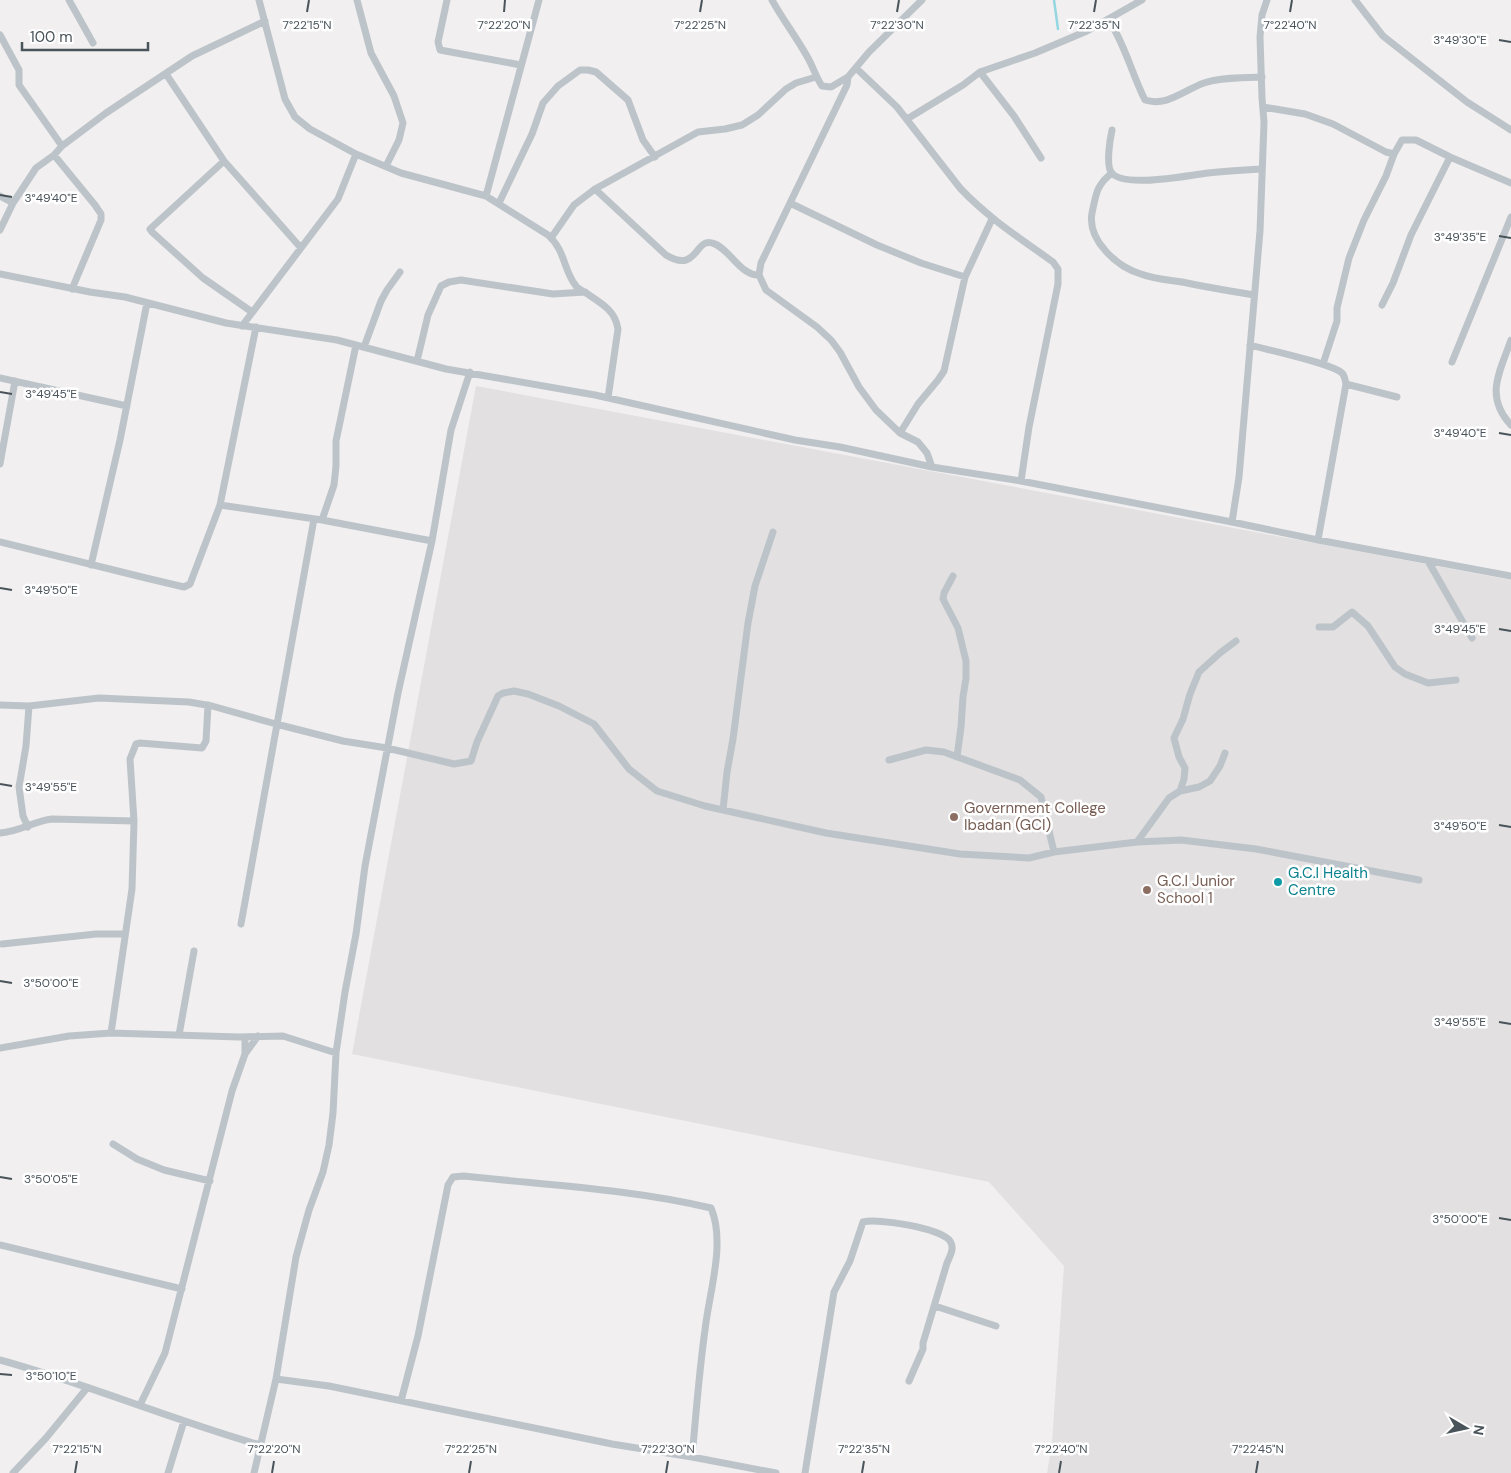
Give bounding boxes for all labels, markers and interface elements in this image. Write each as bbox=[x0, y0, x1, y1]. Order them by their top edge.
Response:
text: 7°22'15"N bbox=[283, 17, 331, 33]
text: 7°22'20"N bbox=[477, 17, 531, 33]
text: 7°22'25"N bbox=[674, 17, 726, 33]
text: 7°22'30"N bbox=[870, 17, 924, 33]
text: 7°22'35"N bbox=[1068, 17, 1120, 33]
text: 7°22'40"N bbox=[1264, 17, 1316, 33]
scale bar bbox=[22, 20, 149, 52]
text: 100 m bbox=[30, 27, 73, 47]
text: 3°49'30"E bbox=[1433, 32, 1487, 48]
text: 3°49'40"E bbox=[24, 190, 78, 206]
text: 3°49'35"E bbox=[1434, 229, 1486, 245]
text: 3°49'45"E bbox=[25, 386, 77, 402]
text: 3°49'40"E bbox=[1433, 425, 1487, 441]
text: 3°49'50"E bbox=[24, 582, 78, 598]
text: 3°49'45"E bbox=[1434, 621, 1486, 637]
text: 3°49'55"E bbox=[25, 779, 77, 795]
place label: Government College Ibadan (GCI) bbox=[964, 798, 1106, 835]
marker: Government College Ibadan (GCI) bbox=[948, 811, 960, 823]
text: 3°49'50"E bbox=[1433, 818, 1487, 834]
place label: G.C.I Health Centre bbox=[1288, 863, 1368, 900]
place label: G.C.I Junior School 1 bbox=[1157, 871, 1235, 908]
marker: G.C.I Health Centre bbox=[1272, 876, 1284, 888]
marker: G.C.I Junior School 1 bbox=[1141, 884, 1153, 896]
text: 3°50'00"E bbox=[23, 975, 79, 991]
text: 3°49'55"E bbox=[1434, 1014, 1486, 1030]
text: 3°50'05"E bbox=[24, 1171, 78, 1187]
text: 3°50'00"E bbox=[1432, 1211, 1488, 1227]
text: 3°50'10"E bbox=[26, 1368, 77, 1384]
north arrow bbox=[1441, 1403, 1491, 1453]
text: N bbox=[1469, 1424, 1489, 1436]
text: 7°22'15"N bbox=[53, 1441, 101, 1457]
text: 7°22'20"N bbox=[247, 1441, 301, 1457]
text: 7°22'25"N bbox=[445, 1441, 497, 1457]
text: 7°22'30"N bbox=[641, 1441, 695, 1457]
text: 7°22'35"N bbox=[838, 1441, 890, 1457]
text: 7°22'40"N bbox=[1035, 1441, 1087, 1457]
text: 7°22'45"N bbox=[1232, 1441, 1284, 1457]

